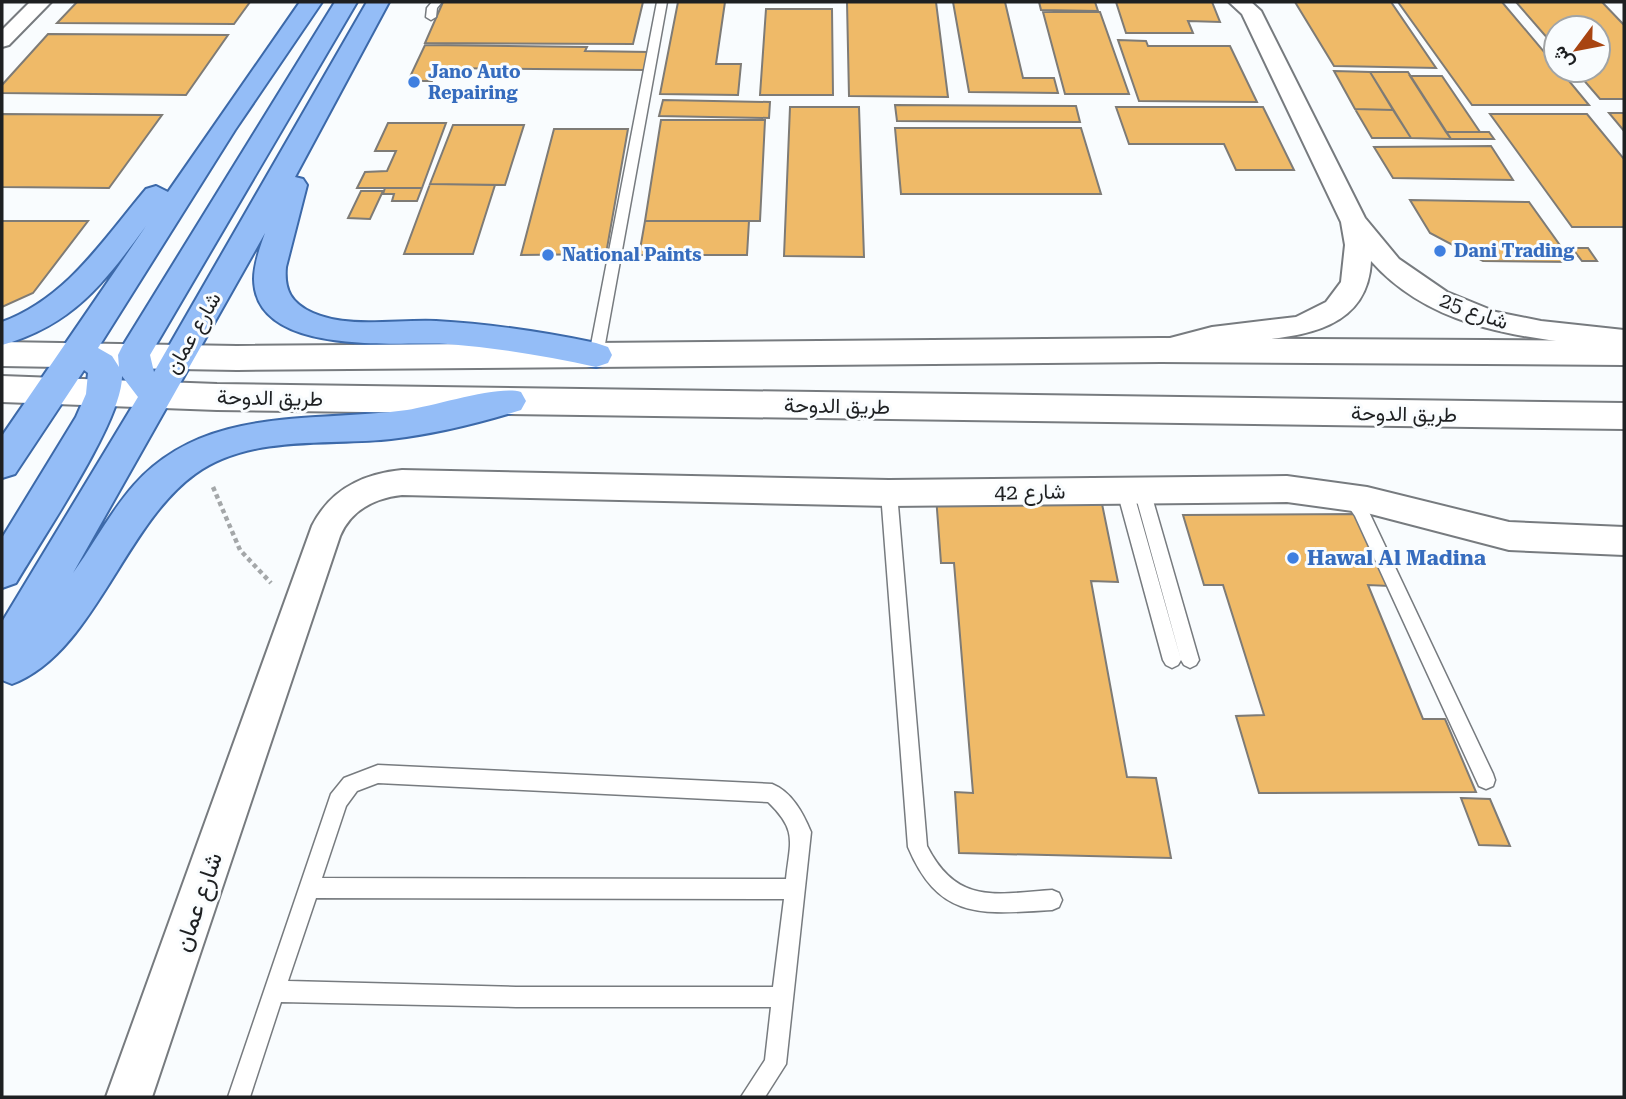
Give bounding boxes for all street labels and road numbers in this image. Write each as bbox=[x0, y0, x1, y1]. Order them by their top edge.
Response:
street label: شارع عمان bbox=[160, 288, 228, 379]
street label: شارع 25 bbox=[1436, 288, 1512, 336]
street label: طريق الدوحة bbox=[217, 385, 323, 412]
street label: طريق الدوحة bbox=[784, 393, 890, 420]
street label: طريق الدوحة bbox=[1351, 401, 1457, 428]
street label: شارع 42 bbox=[994, 479, 1066, 507]
street label: شارع عمان bbox=[168, 849, 230, 956]

